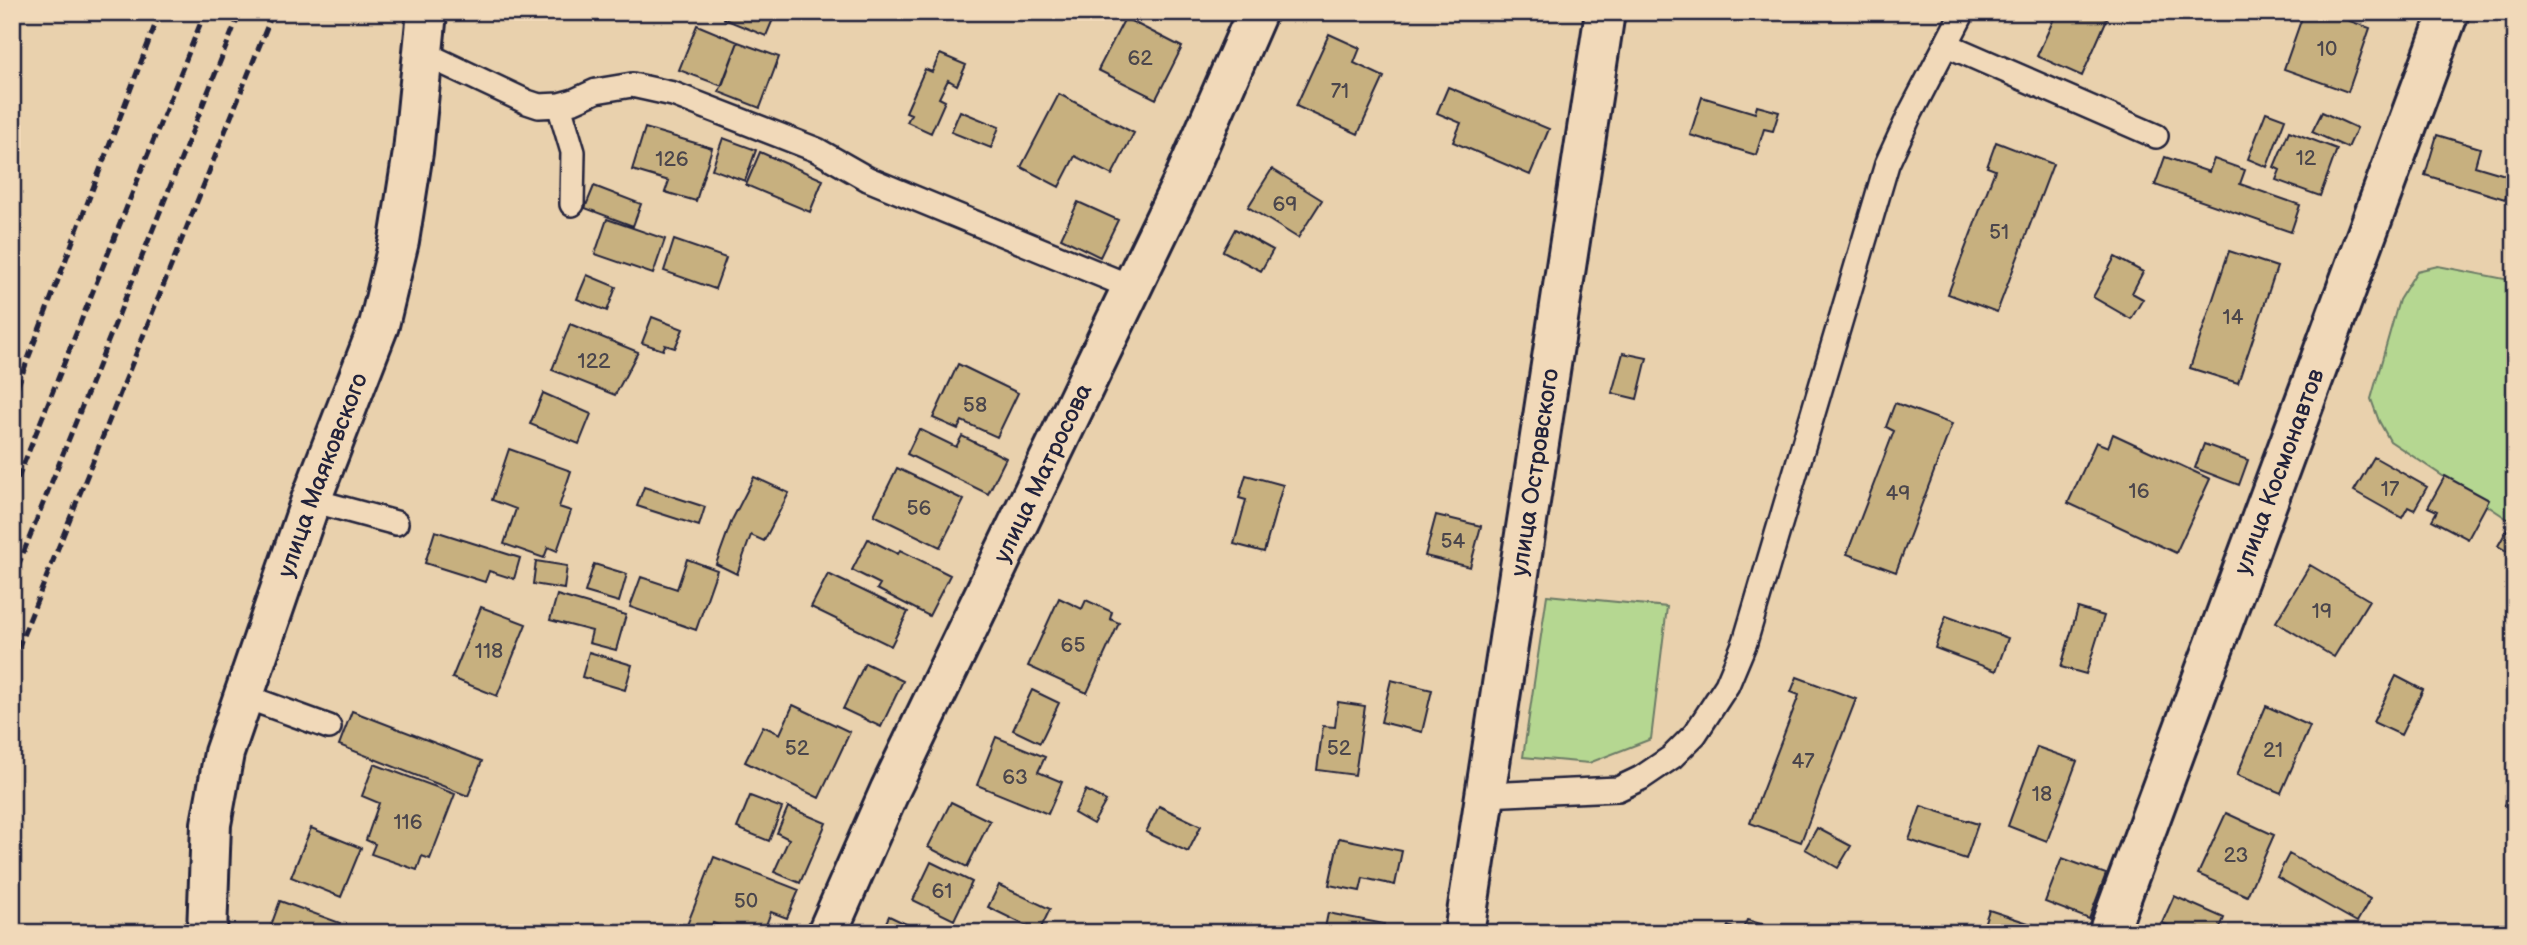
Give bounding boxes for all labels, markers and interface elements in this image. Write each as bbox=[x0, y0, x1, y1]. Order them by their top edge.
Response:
house number: 10 bbox=[2317, 37, 2337, 62]
house number: 62 bbox=[1127, 46, 1153, 71]
house number: 71 bbox=[1331, 79, 1349, 104]
house number: 12 bbox=[2296, 146, 2317, 171]
house number: 126 bbox=[655, 147, 689, 172]
house number: 69 bbox=[1273, 192, 1297, 217]
house number: 51 bbox=[1989, 220, 2009, 245]
house number: 14 bbox=[2223, 305, 2244, 330]
house number: 122 bbox=[578, 349, 611, 374]
street label: улица Космонавтов bbox=[2228, 364, 2330, 579]
street label: улица Островского bbox=[1504, 366, 1565, 578]
street label: улица Маяковского bbox=[271, 369, 373, 581]
street label: улица Матросова bbox=[987, 379, 1098, 567]
house number: 58 bbox=[963, 393, 987, 418]
house number: 17 bbox=[2381, 477, 2400, 502]
house number: 16 bbox=[2129, 479, 2150, 504]
house number: 49 bbox=[1886, 481, 1910, 506]
house number: 56 bbox=[907, 496, 932, 521]
house number: 54 bbox=[1441, 529, 1466, 554]
house number: 19 bbox=[2312, 599, 2332, 624]
house number: 65 bbox=[1061, 633, 1085, 658]
house number: 118 bbox=[475, 639, 503, 664]
house number: 52 bbox=[785, 736, 810, 761]
house number: 52 bbox=[1327, 736, 1352, 761]
house number: 21 bbox=[2263, 738, 2283, 763]
house number: 47 bbox=[1791, 749, 1815, 774]
house number: 63 bbox=[1002, 765, 1028, 790]
house number: 18 bbox=[2032, 782, 2052, 807]
house number: 116 bbox=[393, 810, 423, 835]
house number: 23 bbox=[2224, 843, 2248, 868]
house number: 61 bbox=[932, 879, 952, 904]
house number: 50 bbox=[734, 889, 758, 914]

